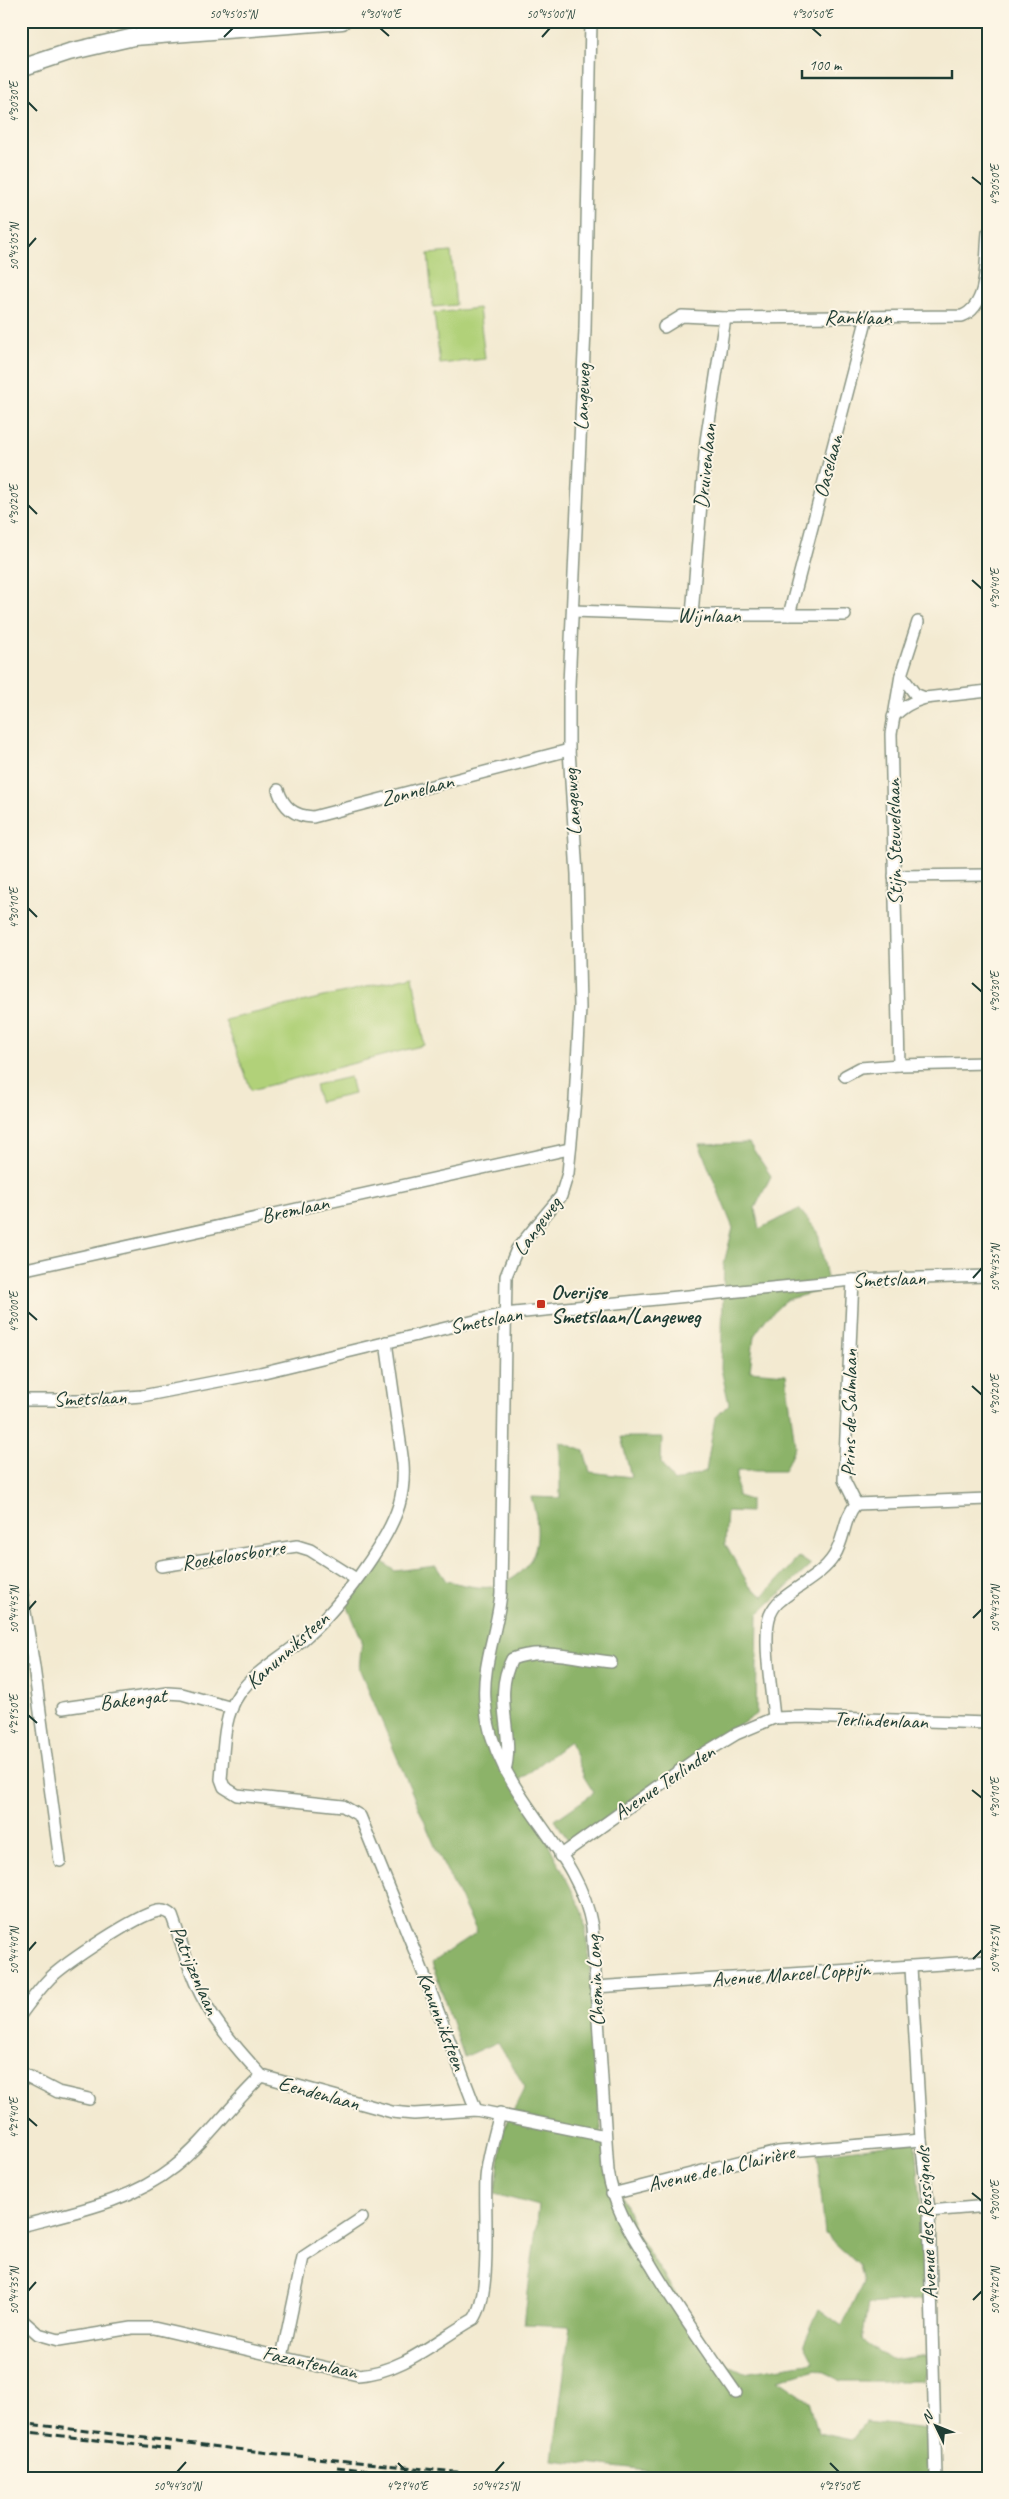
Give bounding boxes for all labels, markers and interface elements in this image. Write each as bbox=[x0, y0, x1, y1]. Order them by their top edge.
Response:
text: 50°45'05"N bbox=[209, 6, 258, 22]
text: 4°30'40"E bbox=[360, 6, 402, 22]
text: 50°45'00"N bbox=[526, 6, 575, 22]
text: 4°30'50"E bbox=[792, 6, 834, 22]
scale bar bbox=[802, 48, 952, 80]
text: 100 m bbox=[809, 56, 843, 75]
text: 4°30'30"E bbox=[6, 80, 22, 123]
text: 4°30'50"E bbox=[987, 163, 1003, 206]
text: 50°45'05"N bbox=[6, 222, 22, 271]
street label: Ranklaan bbox=[824, 304, 892, 330]
street label: Langeweg bbox=[568, 362, 596, 431]
street label: Druivenlaan bbox=[688, 422, 722, 510]
street label: Oaselaan bbox=[807, 430, 849, 500]
text: 4°30'20"E bbox=[6, 483, 22, 526]
text: 4°30'40"E bbox=[987, 567, 1003, 610]
street label: Wijnlaan bbox=[677, 602, 741, 628]
street label: Langeweg bbox=[557, 766, 587, 836]
street label: Zonnelaan bbox=[378, 768, 457, 812]
street label: Stijn Steuvelslaan bbox=[880, 777, 908, 906]
text: 4°30'10"E bbox=[6, 886, 22, 929]
text: 4°30'30"E bbox=[987, 970, 1003, 1013]
street label: Bremlaan bbox=[259, 1189, 332, 1229]
street label: Langeweg bbox=[507, 1190, 568, 1261]
text: 50°44'35"N bbox=[987, 1243, 1003, 1292]
street label: Smetslaan bbox=[852, 1265, 926, 1293]
place label: Overijse Smetslaan/Langeweg bbox=[551, 1279, 702, 1329]
text: 4°30'00"E bbox=[6, 1290, 22, 1333]
marker: Overijse Smetslaan/Langeweg bbox=[535, 1298, 547, 1310]
street label: Smetslaan bbox=[448, 1300, 525, 1340]
street label: Prins de Salmlaan bbox=[835, 1348, 863, 1477]
text: 4°30'20"E bbox=[987, 1373, 1003, 1416]
street label: Smetslaan bbox=[53, 1384, 127, 1412]
street label: Roekeloosborre bbox=[180, 1534, 288, 1576]
text: 50°44'30"N bbox=[987, 1584, 1003, 1633]
text: 50°44'45"N bbox=[6, 1585, 22, 1634]
street label: Kanunniksteen bbox=[240, 1605, 335, 1694]
street label: Bakengat bbox=[98, 1682, 170, 1716]
text: 4°29'50"E bbox=[6, 1693, 22, 1736]
street label: Terlindenlaan bbox=[833, 1705, 929, 1735]
street label: Avenue Terlinden bbox=[608, 1738, 720, 1825]
text: 4°30'10"E bbox=[987, 1776, 1003, 1819]
street label: Patrijzenlaan bbox=[165, 1922, 226, 2019]
text: 50°44'25"N bbox=[987, 1925, 1003, 1974]
text: 50°44'40"N bbox=[6, 1926, 22, 1975]
street label: Chemin Long bbox=[580, 1933, 610, 2027]
street label: Avenue Marcel Coppijn bbox=[711, 1955, 873, 1993]
street label: Kanunniksteen bbox=[411, 1968, 473, 2075]
street label: Eendenlaan bbox=[276, 2070, 363, 2116]
text: 4°29'40"E bbox=[6, 2096, 22, 2139]
street label: Avenue de la Clairière bbox=[645, 2138, 799, 2197]
street label: Avenue des Rossignols bbox=[909, 2144, 943, 2300]
text: 4°30'00"E bbox=[987, 2179, 1003, 2222]
text: 50°44'35"N bbox=[6, 2266, 22, 2315]
text: 50°44'20"N bbox=[987, 2266, 1003, 2315]
street label: Fazantenlaan bbox=[260, 2339, 361, 2385]
north arrow bbox=[912, 2402, 962, 2452]
text: N bbox=[918, 2407, 938, 2426]
text: 50°44'30"N bbox=[153, 2478, 202, 2494]
text: 4°29'40"E bbox=[387, 2478, 429, 2494]
text: 50°44'25"N bbox=[471, 2478, 520, 2494]
text: 4°29'50"E bbox=[819, 2478, 861, 2494]

